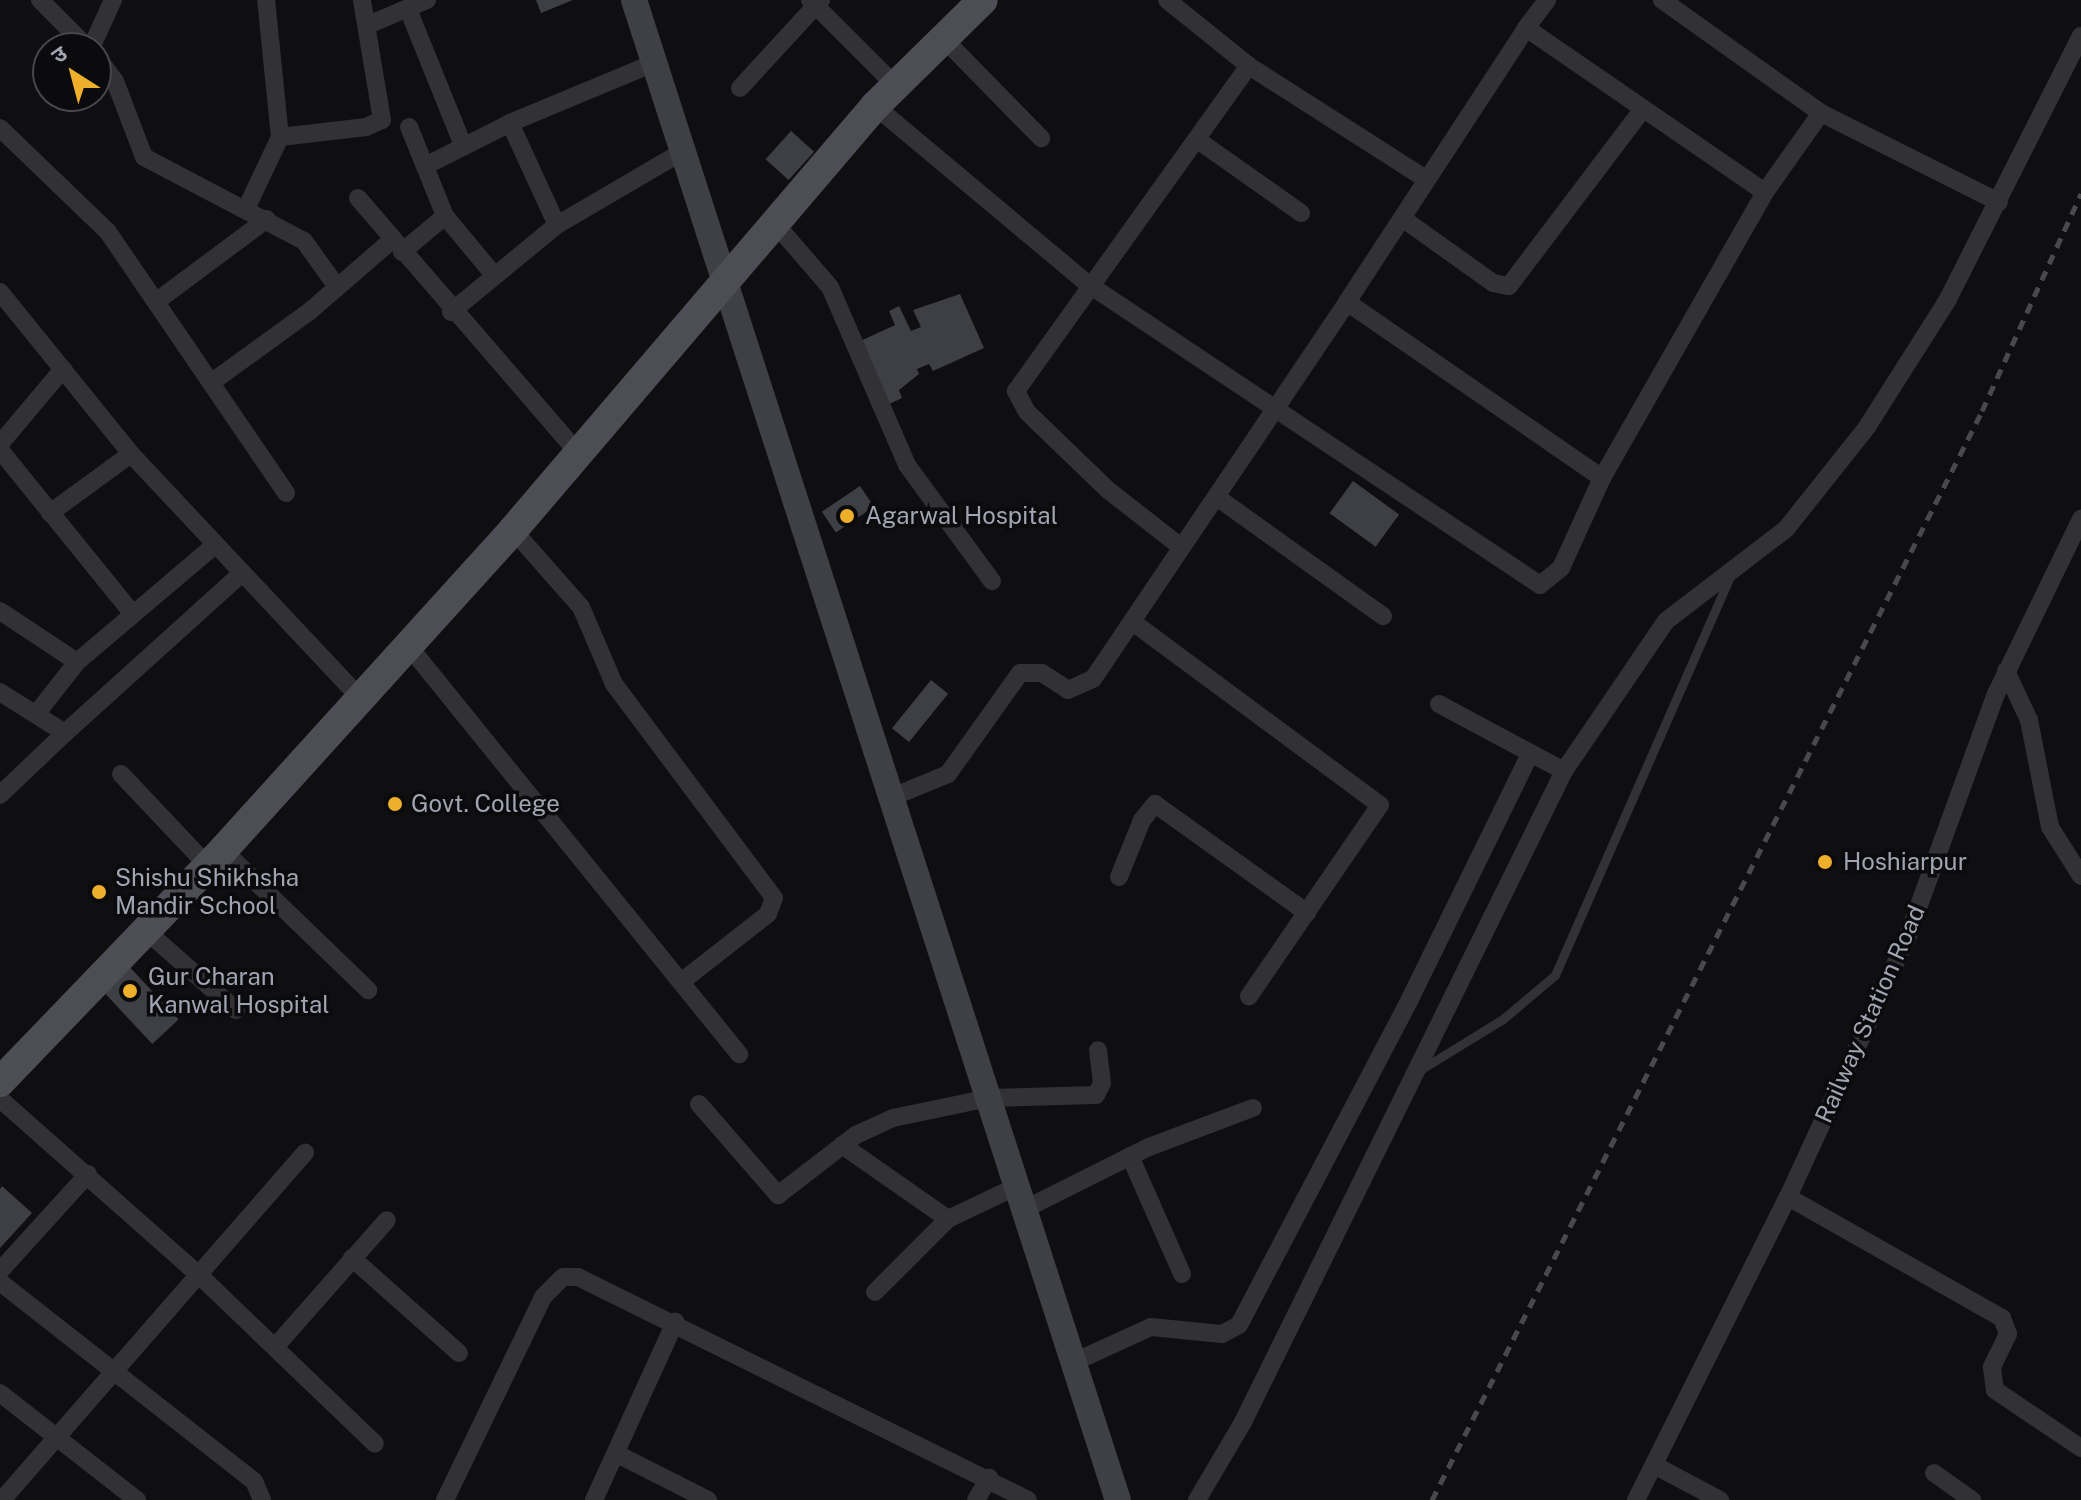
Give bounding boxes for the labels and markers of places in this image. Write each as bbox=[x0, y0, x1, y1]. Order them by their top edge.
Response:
place label: Agarwal Hospital bbox=[865, 502, 1058, 530]
marker: Agarwal Hospital bbox=[836, 505, 858, 527]
place label: Govt. College bbox=[411, 790, 560, 818]
marker: Govt. College bbox=[386, 795, 404, 813]
place label: Hoshiarpur bbox=[1843, 848, 1967, 876]
marker: Hoshiarpur bbox=[1814, 851, 1836, 873]
place label: Shishu Shikhsha Mandir School bbox=[115, 864, 299, 920]
marker: Shishu Shikhsha Mandir School bbox=[90, 883, 108, 901]
place label: Gur Charan Kanwal Hospital bbox=[148, 963, 330, 1019]
marker: Gur Charan Kanwal Hospital bbox=[119, 980, 141, 1002]

